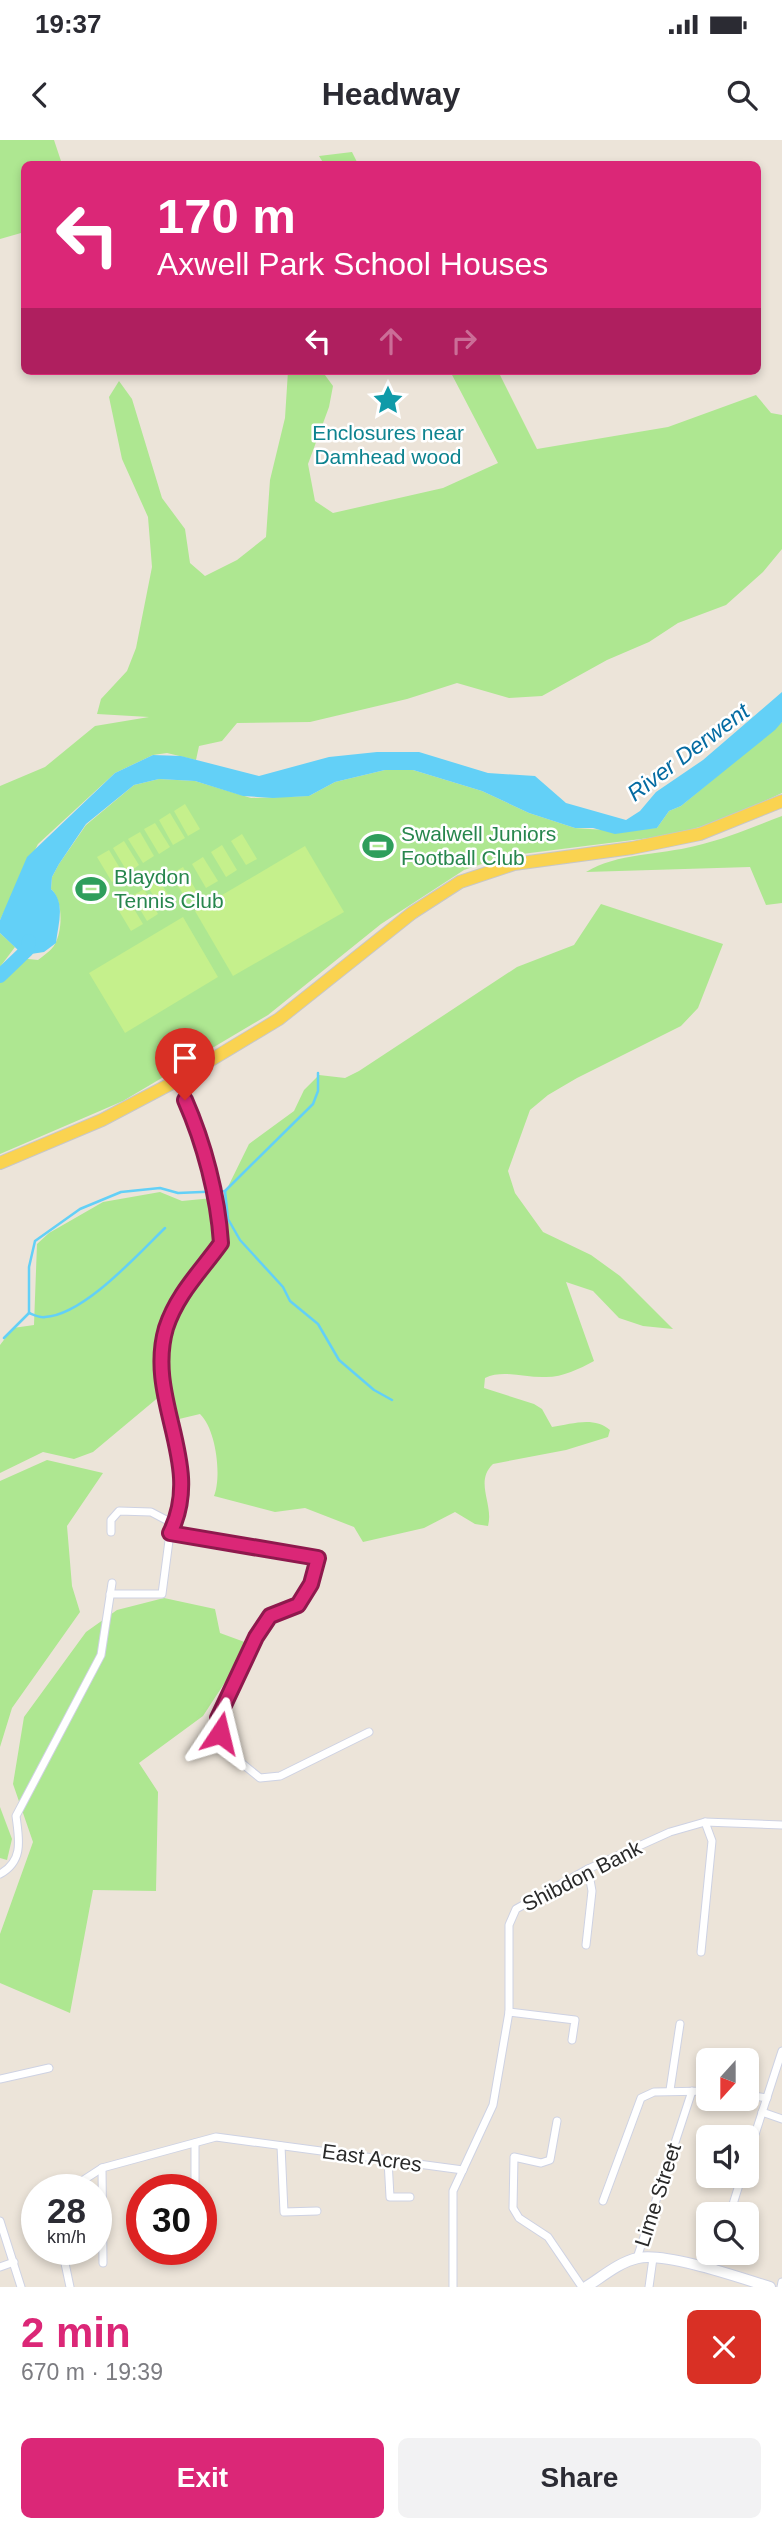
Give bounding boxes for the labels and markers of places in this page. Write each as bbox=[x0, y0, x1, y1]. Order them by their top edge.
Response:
place icon: Enclosures near Damhead wood bbox=[371, 383, 405, 417]
place label: Enclosures near Damhead wood bbox=[312, 421, 464, 468]
place label: Swalwell Juniors Football Club bbox=[401, 822, 556, 869]
sports icon: Swalwell Juniors Football Club bbox=[361, 829, 395, 863]
place label: Blaydon Tennis Club bbox=[114, 865, 224, 912]
sports icon: Blaydon Tennis Club bbox=[74, 872, 108, 906]
pin bbox=[155, 1028, 215, 1100]

